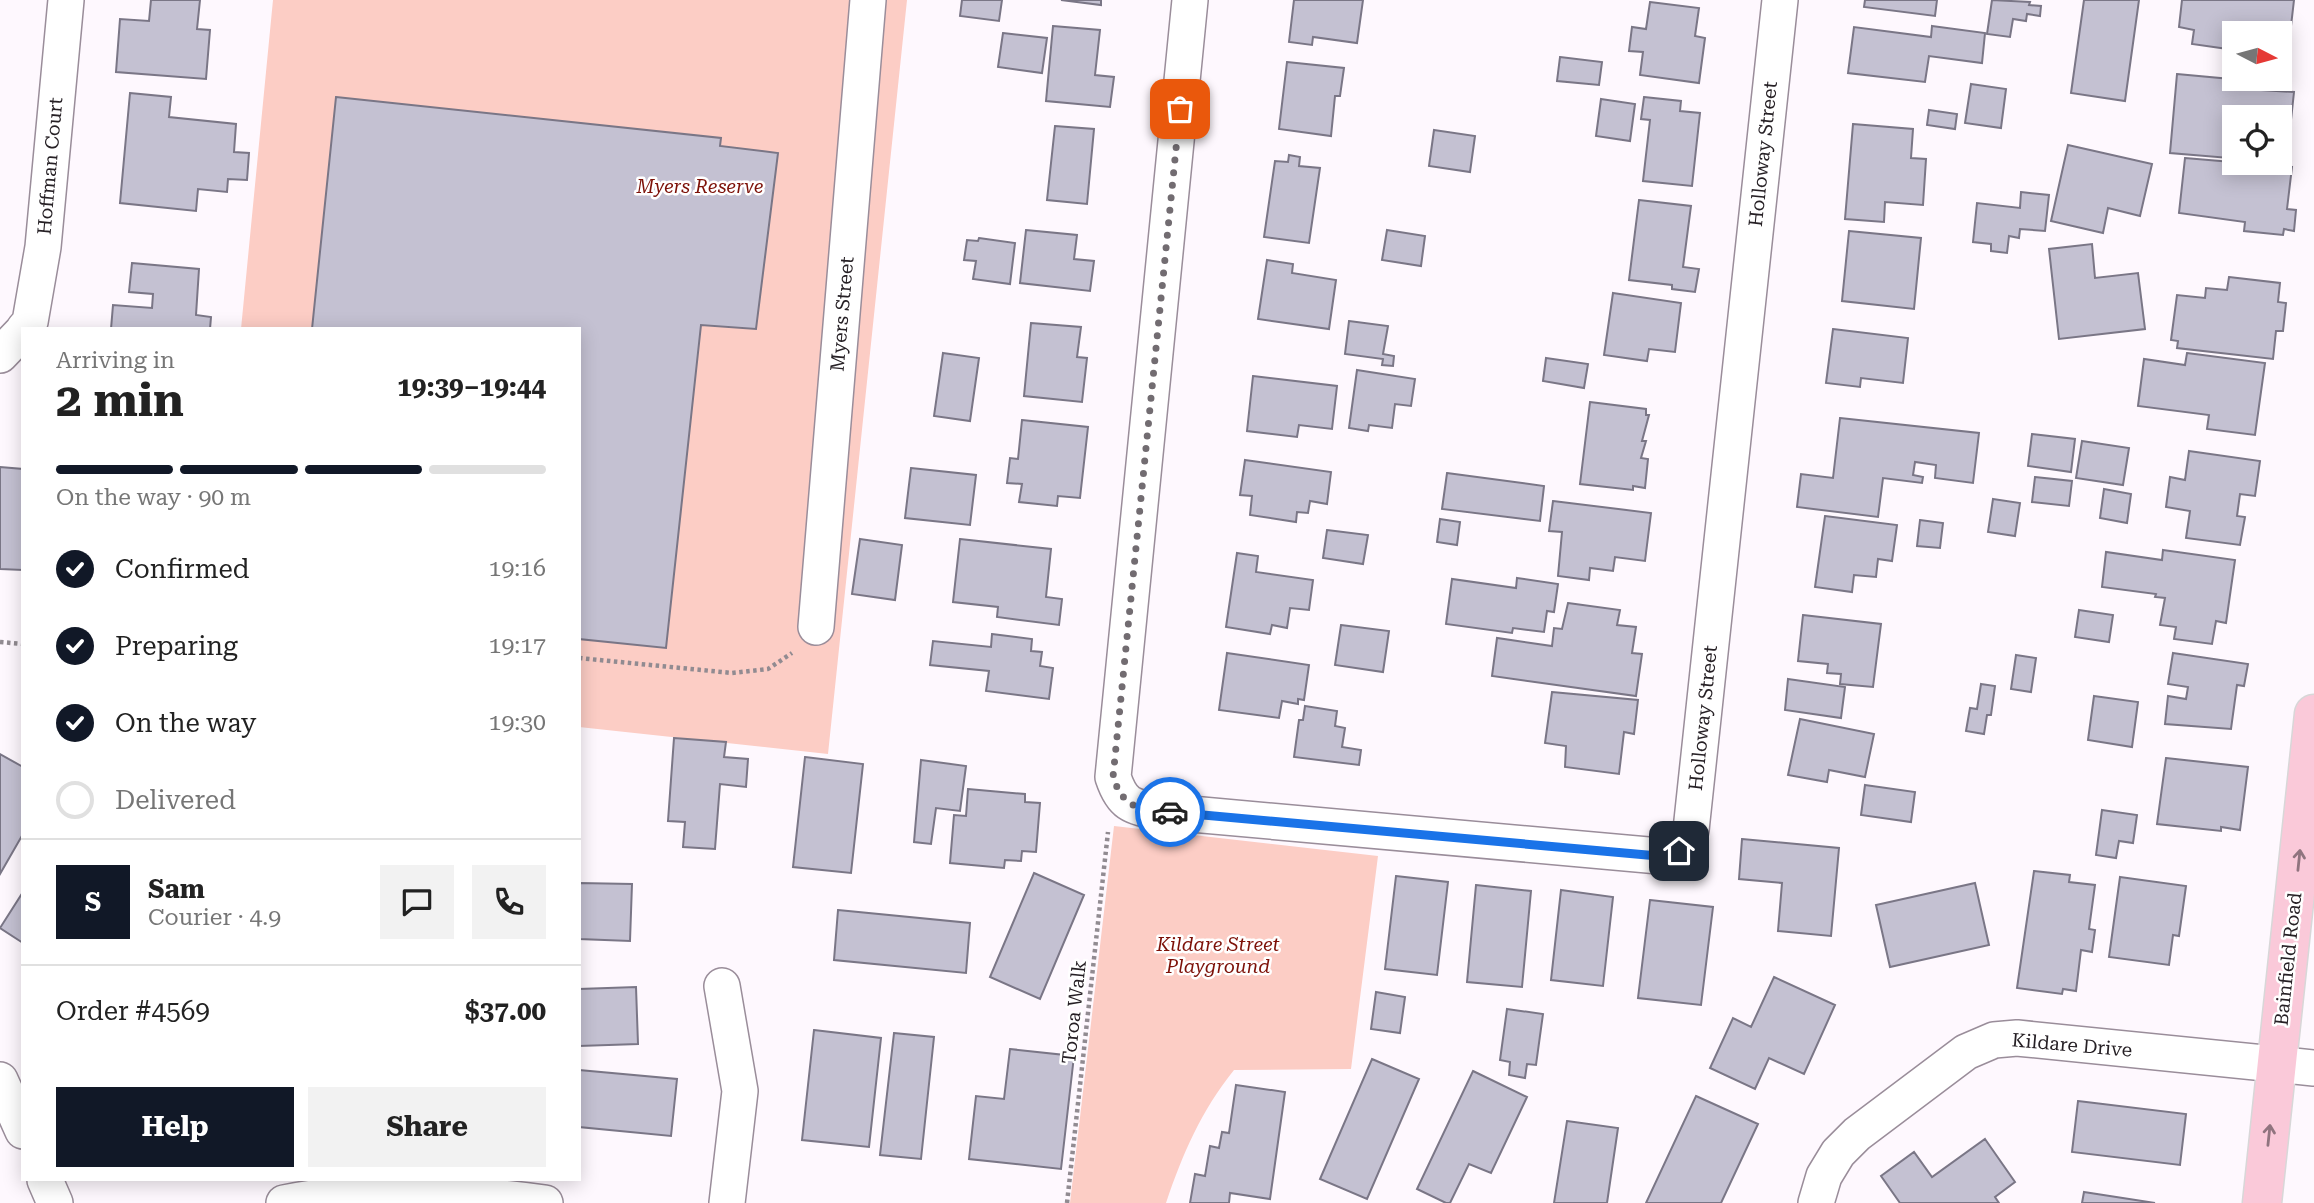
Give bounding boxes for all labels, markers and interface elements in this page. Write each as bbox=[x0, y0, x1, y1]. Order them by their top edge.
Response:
north arrow bbox=[2222, 21, 2292, 91]
map controls bbox=[2222, 21, 2292, 175]
pin bbox=[1150, 79, 1210, 139]
street label: Holloway Street bbox=[1744, 80, 1782, 228]
icon: bag bbox=[1161, 90, 1199, 128]
street label: Hoffman Court bbox=[33, 96, 67, 236]
button: locate bbox=[2222, 105, 2292, 175]
park label: Myers Reserve bbox=[636, 175, 764, 198]
street label: Myers Street bbox=[826, 255, 858, 373]
text: Arriving in bbox=[56, 347, 175, 374]
text: 19:39–19:44 bbox=[397, 372, 546, 402]
text: 2 min bbox=[56, 373, 184, 427]
text: On the way · 90 m bbox=[56, 484, 251, 511]
icon: check bbox=[56, 550, 94, 588]
text: Confirmed bbox=[115, 554, 250, 584]
text: 19:16 bbox=[489, 555, 546, 582]
icon: check bbox=[56, 627, 94, 665]
text: Preparing bbox=[115, 631, 238, 661]
text: 19:17 bbox=[489, 632, 546, 659]
street label: Holloway Street bbox=[1684, 644, 1722, 792]
icon: check bbox=[56, 704, 94, 742]
text: On the way bbox=[115, 708, 256, 738]
text: 19:30 bbox=[489, 709, 546, 736]
courier bbox=[1135, 777, 1205, 847]
text: Delivered bbox=[115, 785, 236, 815]
icon: car bbox=[1151, 793, 1189, 831]
pin bbox=[1649, 821, 1709, 881]
icon: home bbox=[1660, 832, 1698, 870]
one-way arrow bbox=[2292, 849, 2305, 872]
button: chat bbox=[380, 865, 454, 939]
button: phone bbox=[472, 865, 546, 939]
text: Sam bbox=[148, 874, 205, 904]
text: S bbox=[85, 887, 101, 917]
street label: Bainfield Road bbox=[2270, 891, 2306, 1027]
text: Courier · 4.9 bbox=[148, 904, 281, 931]
park label: Kildare Street Playground bbox=[1155, 933, 1280, 978]
street label: Toroa Walk bbox=[1057, 959, 1091, 1065]
text: Order #4569 bbox=[56, 996, 210, 1026]
text: $37.00 bbox=[465, 996, 546, 1026]
street label: Kildare Drive bbox=[2011, 1028, 2133, 1062]
button: Help bbox=[56, 1087, 294, 1167]
button: Share bbox=[308, 1087, 546, 1167]
one-way arrow bbox=[2263, 1124, 2276, 1147]

